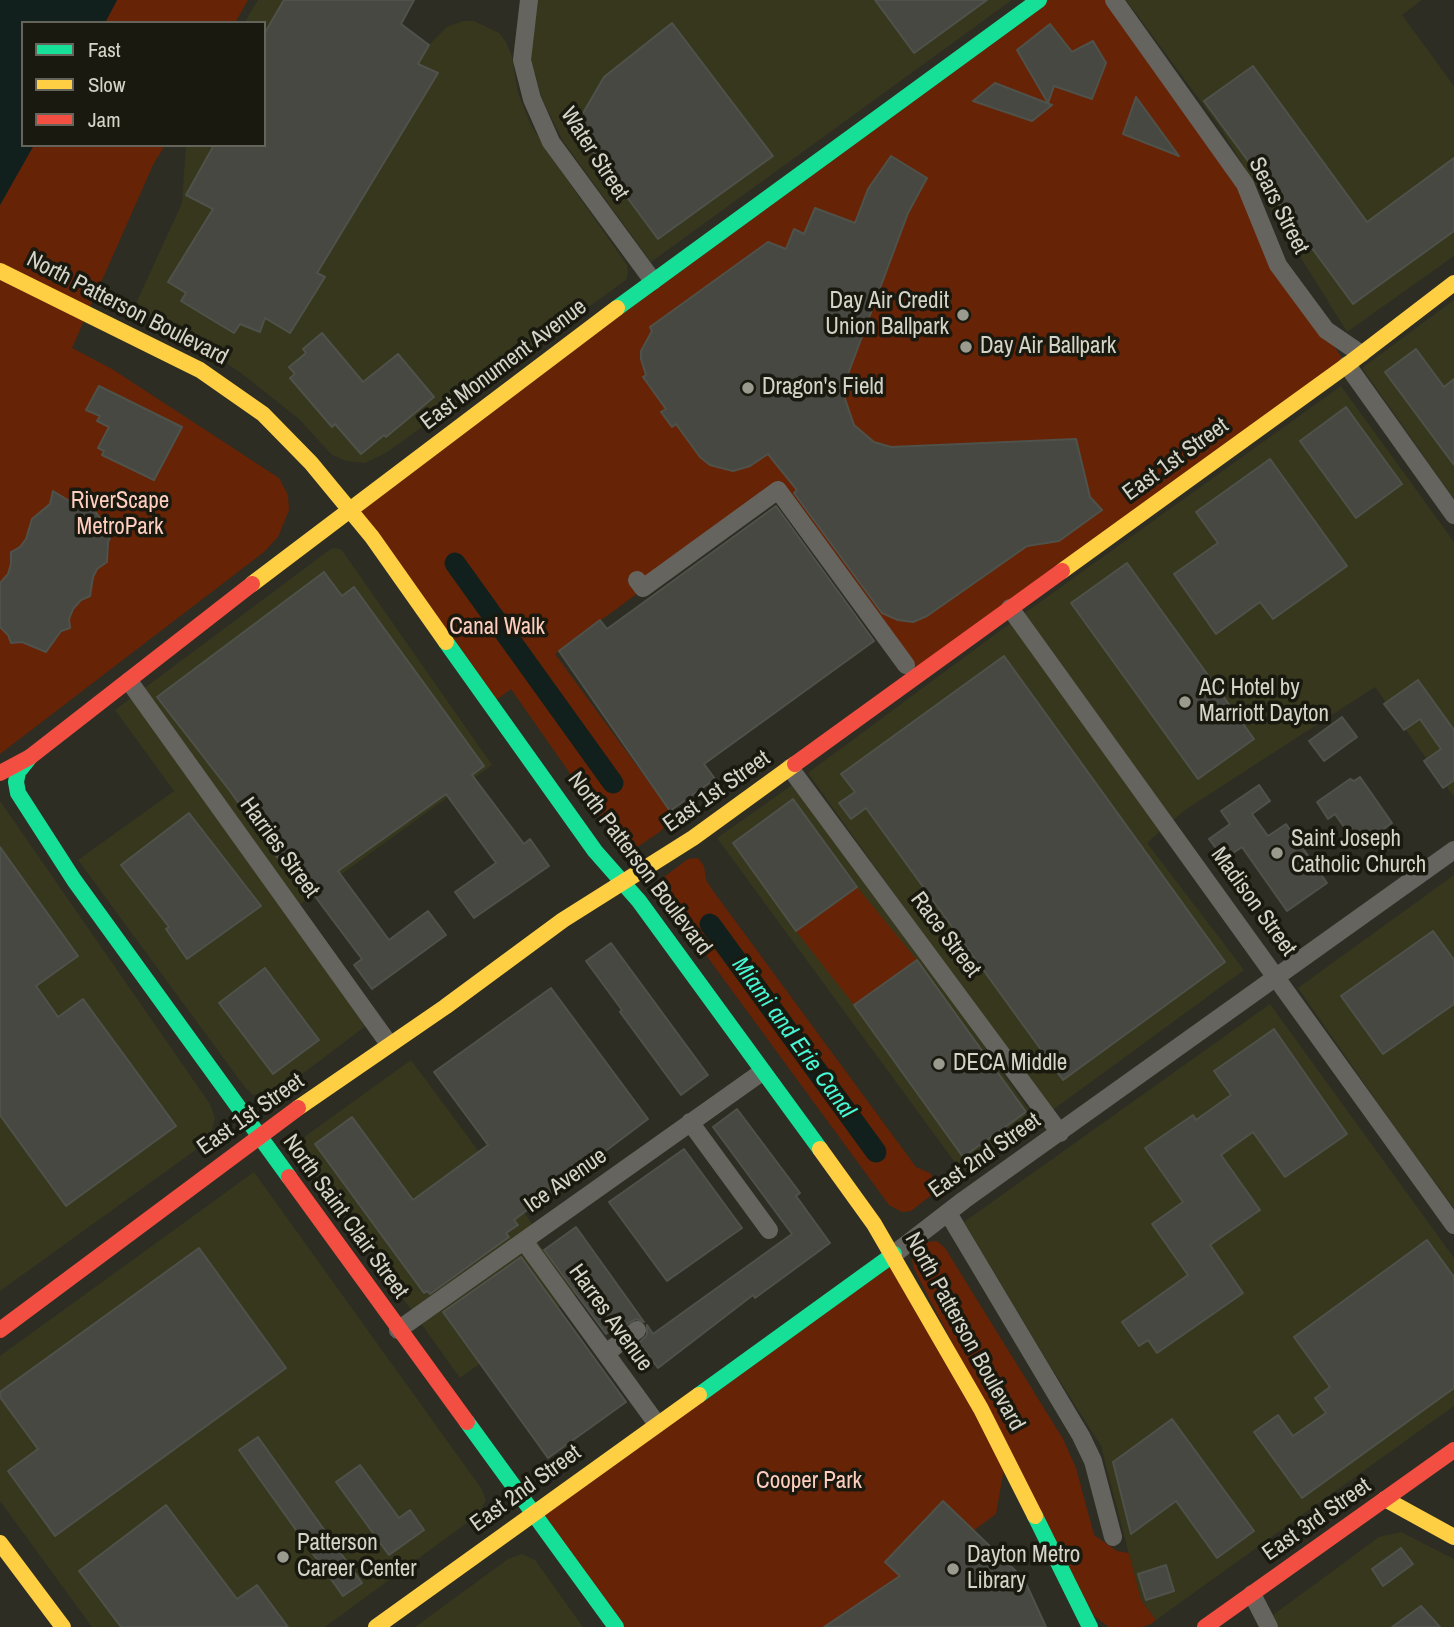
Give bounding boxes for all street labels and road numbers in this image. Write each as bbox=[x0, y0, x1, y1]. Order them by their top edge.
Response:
street label: Water Street bbox=[554, 102, 634, 206]
street label: Sears Street bbox=[1242, 153, 1314, 259]
street label: North Patterson Boulevard bbox=[22, 246, 232, 372]
street label: East Monument Avenue bbox=[415, 294, 593, 436]
street label: East 1st Street bbox=[1118, 412, 1234, 508]
street label: East 1st Street bbox=[658, 745, 776, 839]
street label: North Patterson Boulevard bbox=[561, 767, 717, 961]
street label: Harries Street bbox=[233, 792, 325, 904]
street label: Madison Street bbox=[1204, 842, 1302, 962]
street label: Race Street bbox=[904, 887, 986, 983]
street label: East 1st Street bbox=[192, 1068, 310, 1162]
street label: East 2nd Street bbox=[924, 1107, 1046, 1205]
street label: North Saint Clair Street bbox=[276, 1130, 414, 1304]
street label: Ice Avenue bbox=[520, 1143, 612, 1219]
street label: North Patterson Boulevard bbox=[898, 1228, 1030, 1436]
street label: Harres Avenue bbox=[562, 1259, 658, 1377]
street label: East 2nd Street bbox=[465, 1440, 587, 1538]
street label: East 3rd Street bbox=[1258, 1473, 1376, 1567]

